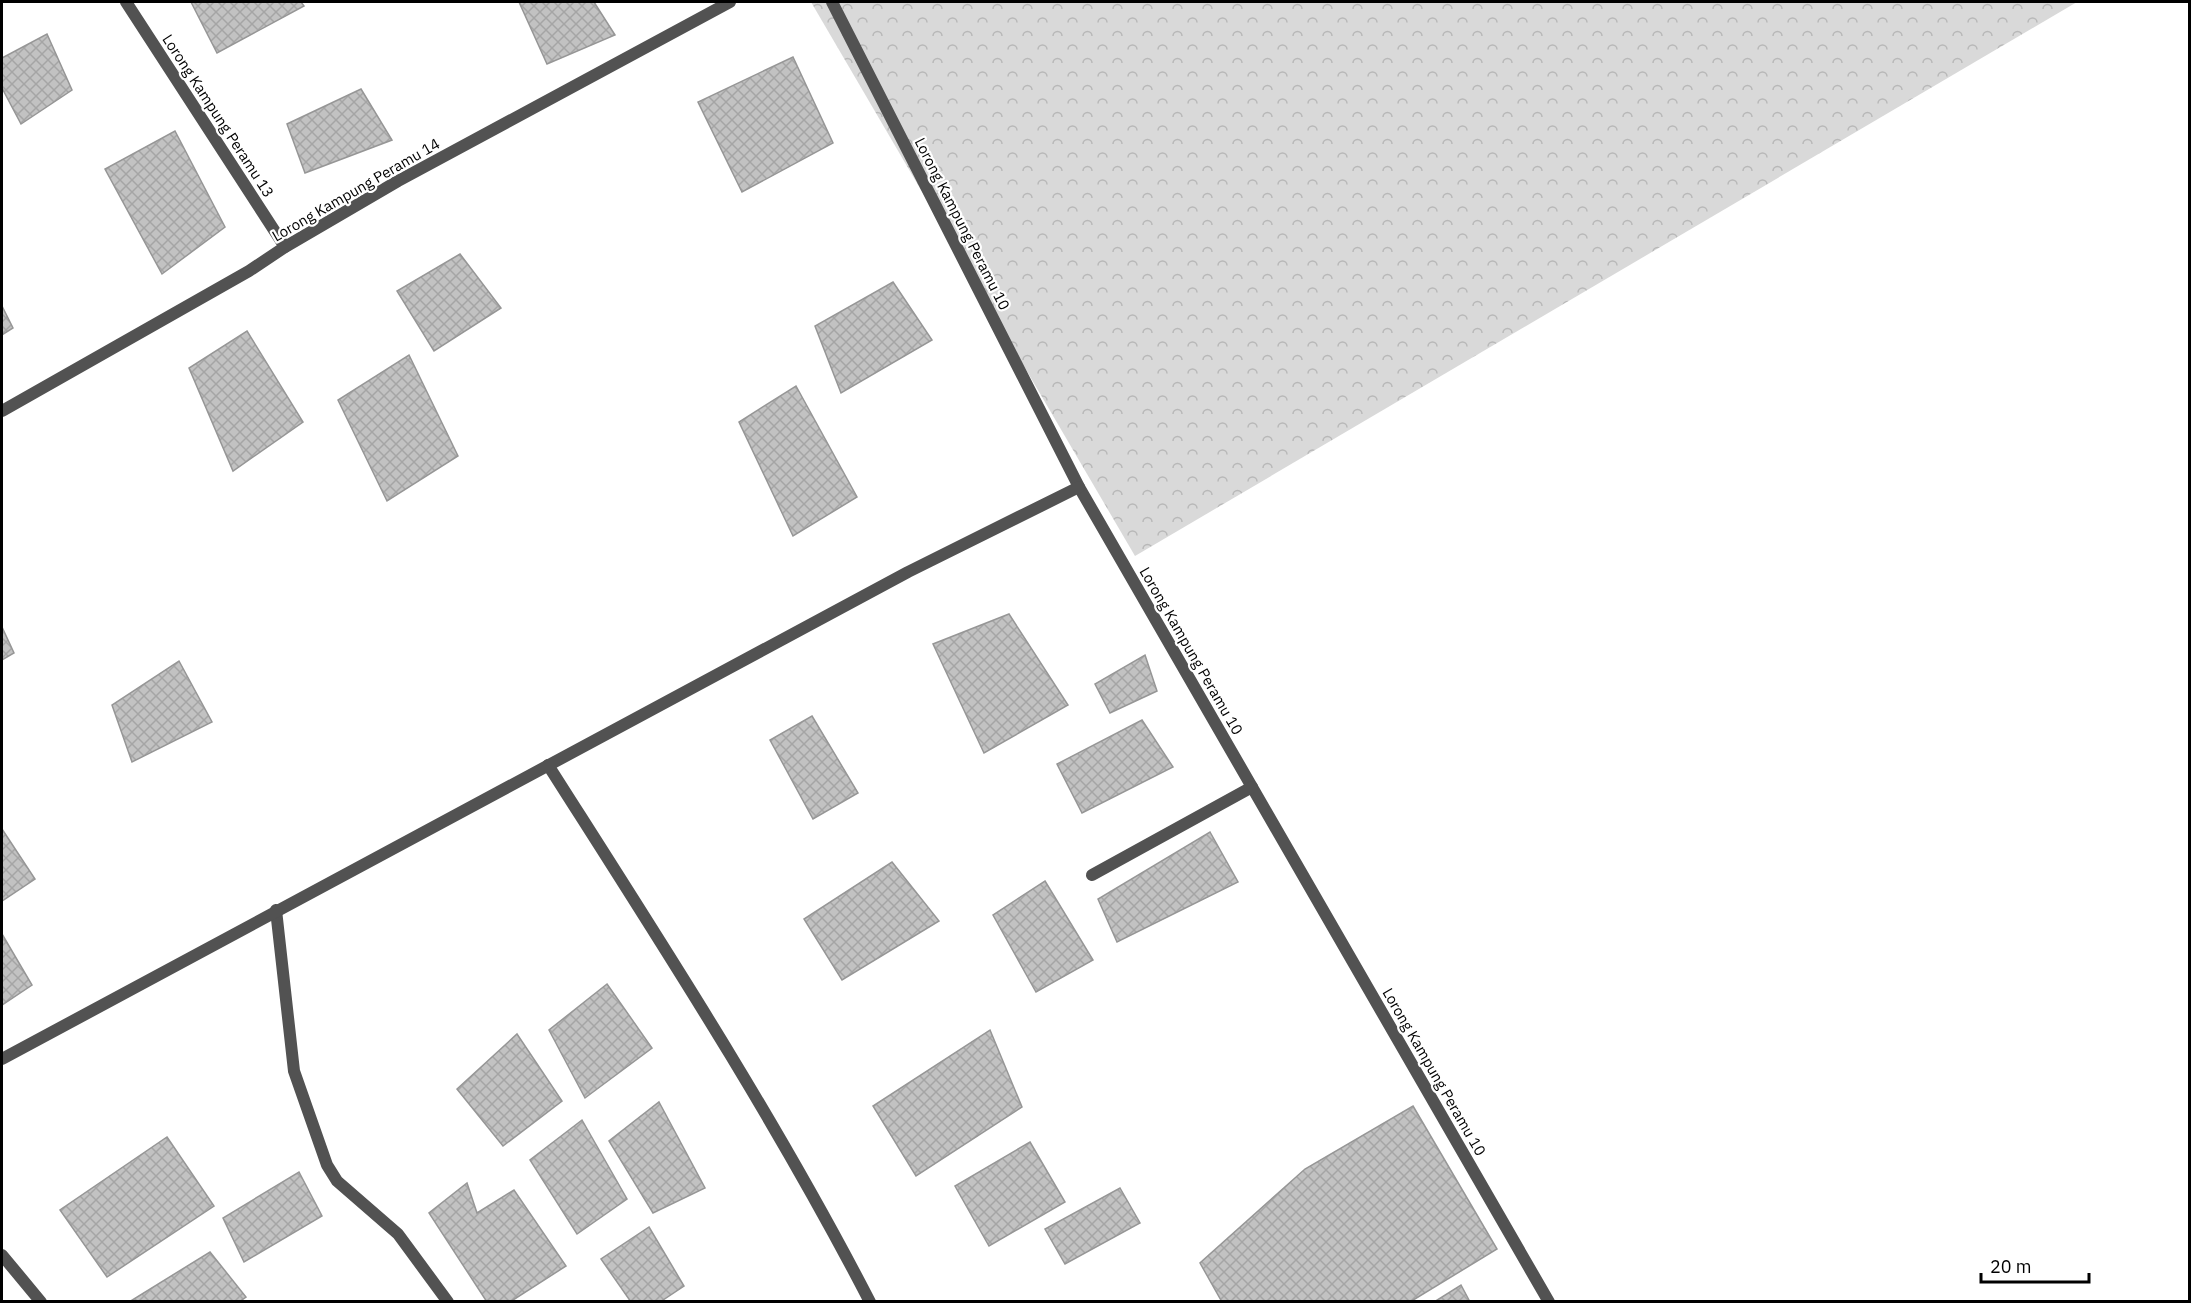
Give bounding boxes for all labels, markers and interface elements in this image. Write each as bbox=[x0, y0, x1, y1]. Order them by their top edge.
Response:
street label: Lorong Kampung Peramu 13 bbox=[158, 31, 278, 201]
street label: Lorong Kampung Peramu 14 bbox=[268, 134, 443, 245]
street label: Lorong Kampung Peramu 10 bbox=[911, 134, 1014, 313]
street label: Lorong Kampung Peramu 10 bbox=[1136, 563, 1247, 738]
street label: Lorong Kampung Peramu 10 bbox=[1379, 984, 1490, 1159]
scale bar bbox=[1981, 1246, 2089, 1284]
text: 20 m bbox=[1990, 1255, 2032, 1278]

